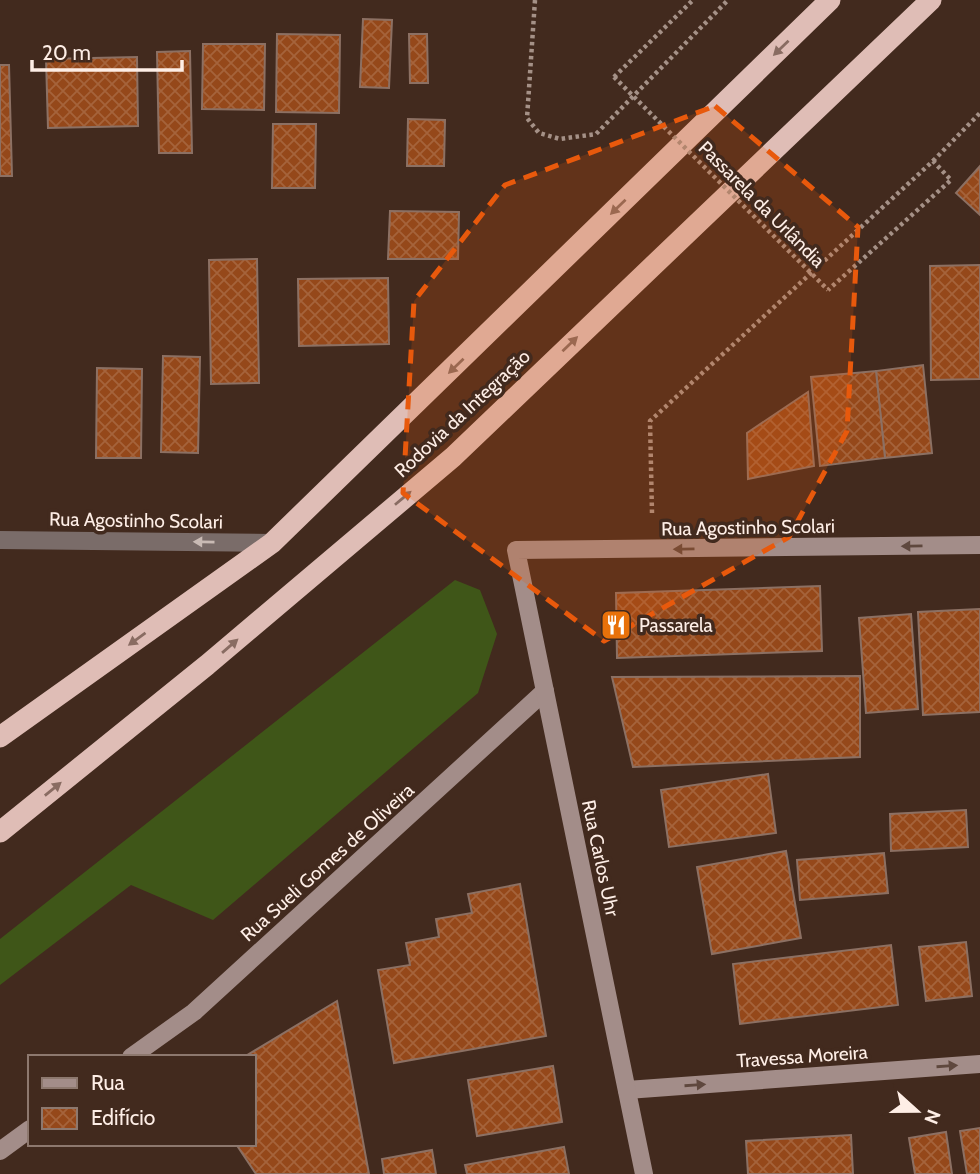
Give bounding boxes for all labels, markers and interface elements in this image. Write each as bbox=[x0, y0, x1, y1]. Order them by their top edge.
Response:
scale bar bbox=[32, 28, 182, 72]
one-way arrow bbox=[773, 39, 790, 55]
text: 20 m bbox=[42, 40, 91, 65]
street label: Passarela da Urlândia bbox=[694, 136, 830, 272]
one-way arrow bbox=[610, 198, 627, 215]
one-way arrow bbox=[562, 336, 579, 353]
street label: Rodovia da Integração bbox=[390, 345, 535, 482]
one-way arrow bbox=[447, 357, 464, 374]
one-way arrow bbox=[394, 490, 412, 506]
street label: Rua Agostinho Scolari bbox=[49, 507, 223, 534]
street label: Rua Agostinho Scolari bbox=[661, 514, 835, 541]
one-way arrow bbox=[193, 536, 215, 548]
one-way arrow bbox=[901, 540, 923, 552]
one-way arrow bbox=[673, 543, 695, 554]
restaurant icon: Passarela bbox=[599, 608, 633, 642]
place label: Passarela bbox=[639, 614, 713, 637]
one-way arrow bbox=[128, 632, 146, 646]
one-way arrow bbox=[221, 639, 238, 654]
street label: Rua Sueli Gomes de Oliveira bbox=[236, 778, 419, 946]
one-way arrow bbox=[44, 782, 62, 797]
street label: Rua Carlos Uhr bbox=[577, 798, 624, 918]
street label: Travessa Moreira bbox=[736, 1040, 868, 1073]
legend bbox=[28, 1055, 256, 1146]
one-way arrow bbox=[936, 1060, 958, 1071]
text: Rua bbox=[91, 1070, 125, 1095]
north arrow bbox=[882, 1076, 952, 1146]
one-way arrow bbox=[684, 1079, 706, 1090]
text: Edifício bbox=[91, 1105, 155, 1130]
text: N bbox=[919, 1107, 946, 1127]

